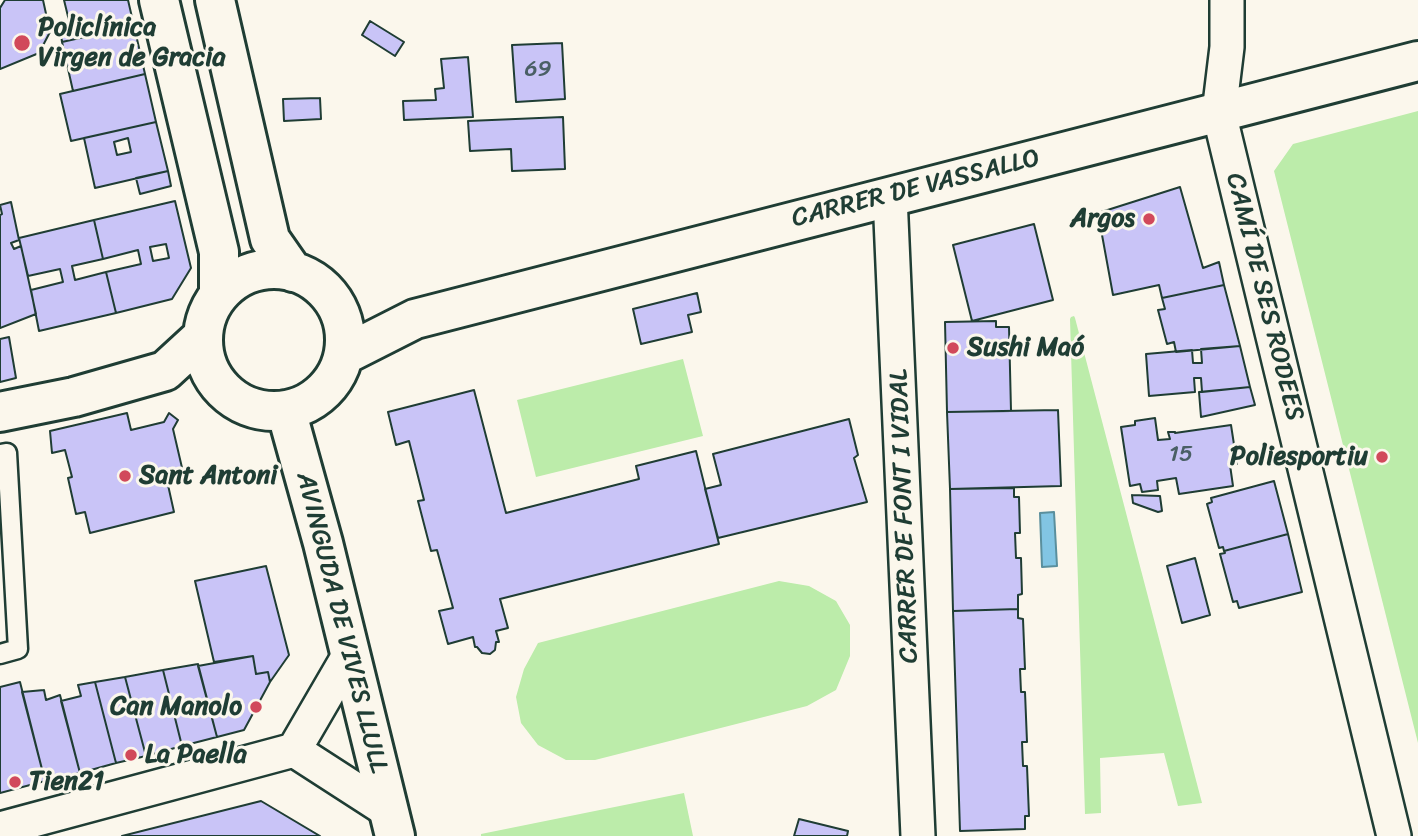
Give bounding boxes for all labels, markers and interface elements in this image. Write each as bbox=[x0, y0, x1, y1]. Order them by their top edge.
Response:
place label: Policlínica Virgen de Gracia bbox=[38, 12, 226, 74]
marker: Policlínica Virgen de Gracia bbox=[12, 33, 32, 53]
house number: 69 bbox=[524, 56, 552, 84]
street label: CARRER DE VASSALLO bbox=[789, 143, 1043, 235]
street label: CAMÍ DE SES RODEES bbox=[1218, 170, 1310, 424]
place label: Argos bbox=[1070, 203, 1135, 235]
marker: Argos bbox=[1141, 211, 1157, 227]
place label: Sushi Maó bbox=[967, 332, 1084, 364]
marker: Sushi Maó bbox=[945, 340, 961, 356]
street label: CARRER DE FONT I VIDAL bbox=[884, 368, 926, 664]
house number: 15 bbox=[1169, 441, 1193, 469]
place label: Poliesportiu bbox=[1230, 441, 1368, 473]
marker: Poliesportiu bbox=[1374, 449, 1390, 465]
place label: Sant Antoni bbox=[139, 460, 277, 492]
marker: Sant Antoni bbox=[117, 468, 133, 484]
street label: AVINGUDA DE VIVES LLULL bbox=[288, 469, 394, 777]
place label: Can Manolo bbox=[110, 691, 242, 723]
marker: Can Manolo bbox=[248, 699, 264, 715]
place label: La Paella bbox=[145, 739, 247, 771]
marker: La Paella bbox=[123, 747, 139, 763]
place label: Tien21 bbox=[29, 766, 104, 798]
marker: Tien21 bbox=[7, 774, 23, 790]

